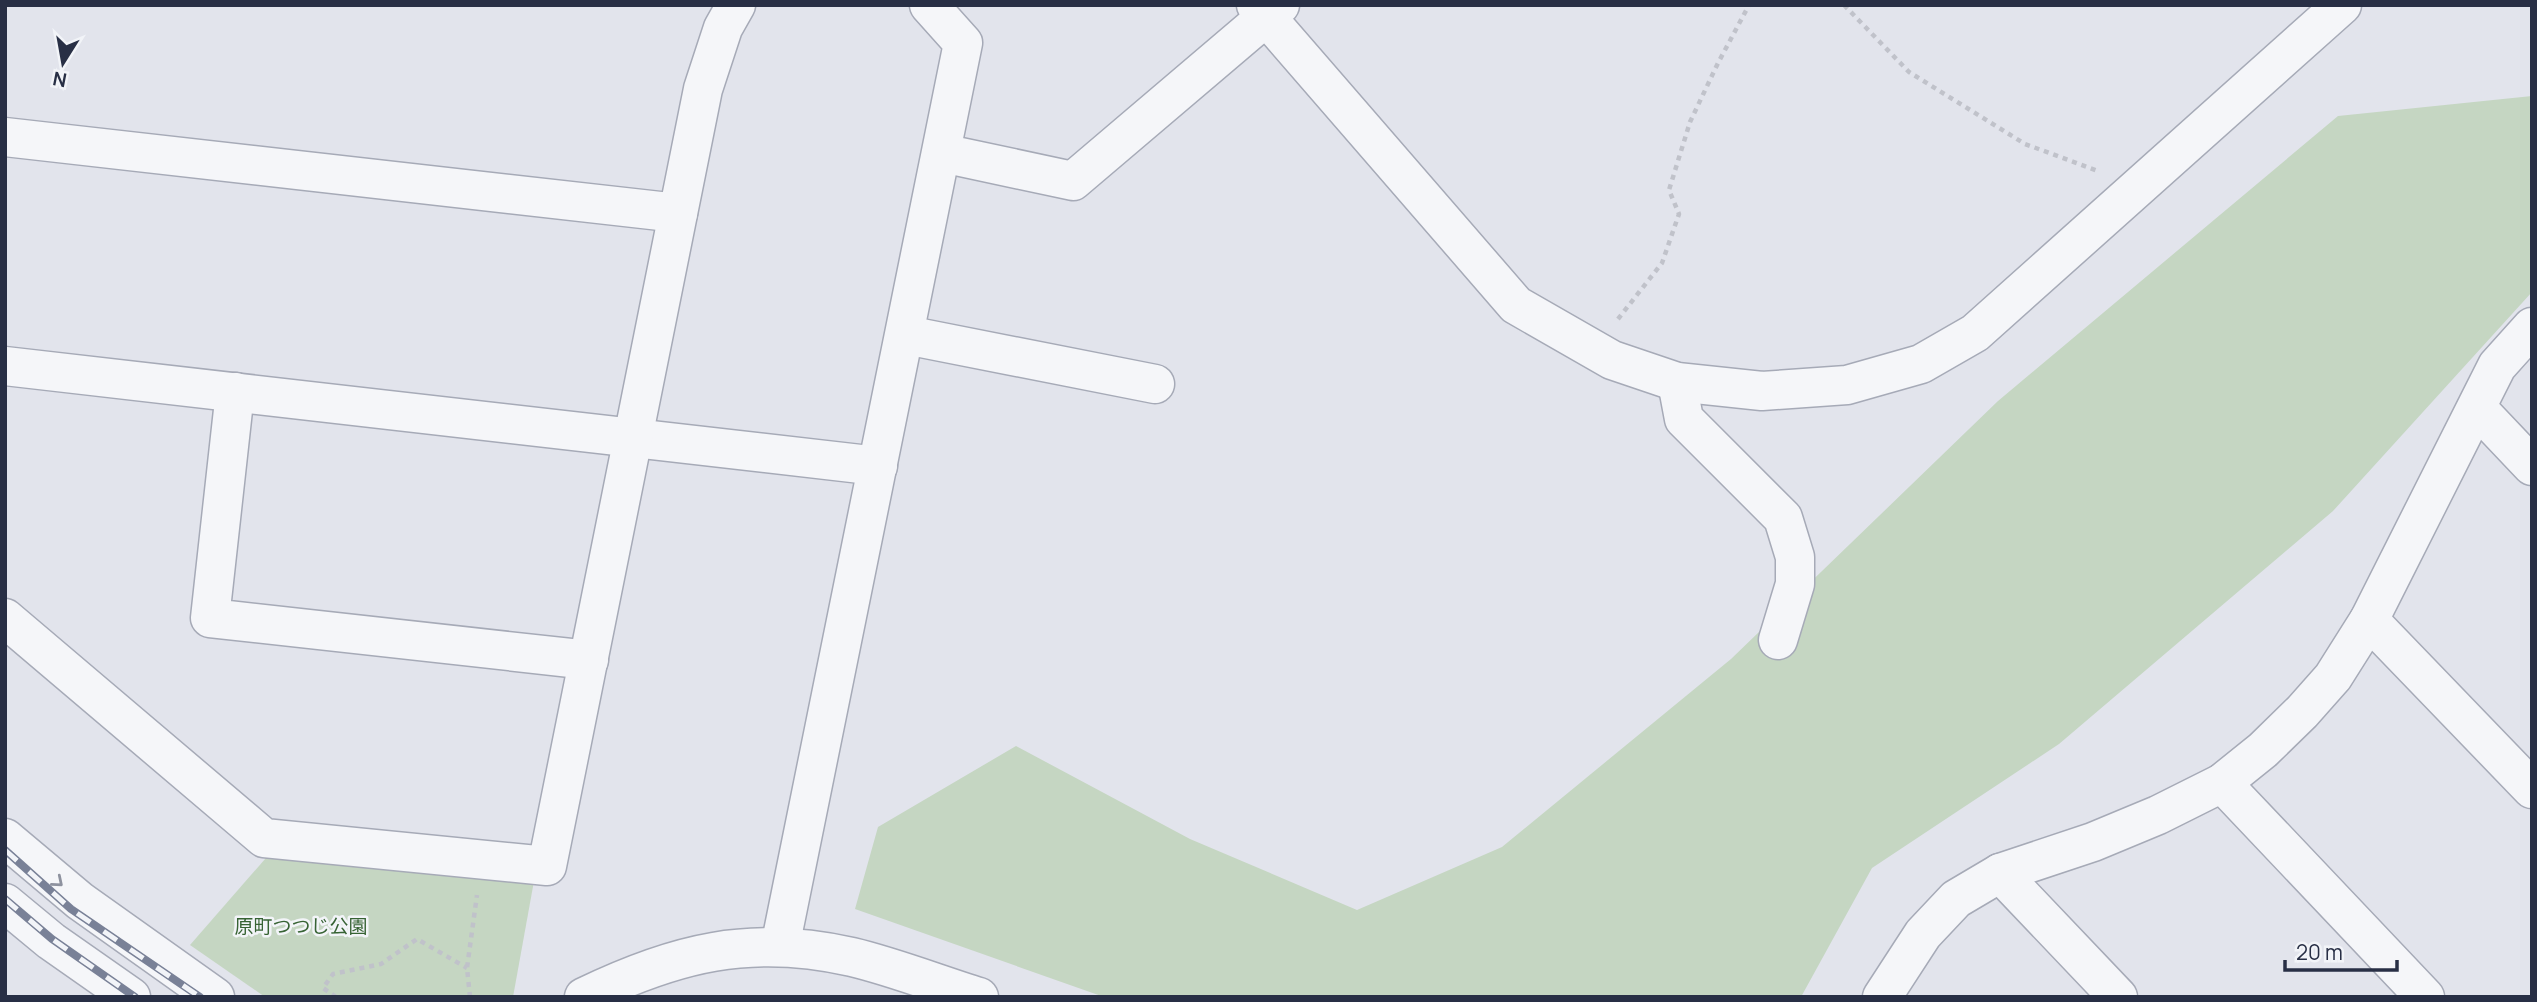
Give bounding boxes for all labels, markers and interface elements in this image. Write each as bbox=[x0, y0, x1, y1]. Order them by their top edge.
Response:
north arrow bbox=[28, 28, 98, 98]
text: N bbox=[51, 66, 69, 94]
one-way arrow bbox=[49, 874, 62, 886]
park label: 原町つつじ公園 bbox=[234, 913, 368, 939]
scale bar bbox=[2285, 928, 2397, 972]
text: 20 m bbox=[2296, 938, 2343, 966]

